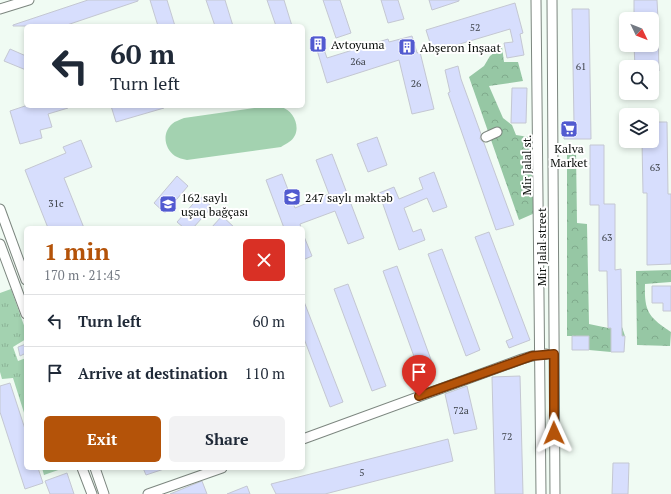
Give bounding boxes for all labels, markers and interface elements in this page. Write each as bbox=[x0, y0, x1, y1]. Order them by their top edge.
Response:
north arrow bbox=[619, 12, 659, 52]
map controls bbox=[619, 12, 659, 148]
house number: 52 bbox=[470, 21, 480, 34]
building icon: Avtoyuma bbox=[308, 34, 328, 54]
text: 60 m bbox=[110, 35, 175, 72]
place label: Avtoyuma bbox=[331, 37, 385, 52]
building icon: Abşeron İnşaat bbox=[397, 37, 417, 57]
icon: left bbox=[44, 40, 96, 92]
place label: Abşeron İnşaat bbox=[420, 40, 501, 55]
house number: 26a bbox=[350, 55, 366, 68]
house number: 61 bbox=[576, 60, 586, 73]
button: search bbox=[619, 60, 659, 100]
text: Turn left bbox=[110, 71, 180, 95]
house number: 26 bbox=[411, 77, 422, 90]
button: layers bbox=[619, 108, 659, 148]
supermarket icon: Kalva Market bbox=[559, 119, 579, 139]
street label: Mir Jalal st. bbox=[519, 135, 534, 195]
place label: Kalva Market bbox=[550, 141, 588, 170]
house number: 63 bbox=[650, 161, 660, 174]
school or university icon: 247 saylı məktəb bbox=[282, 187, 302, 207]
place label: 162 saylı uşaq bağçası bbox=[181, 190, 249, 219]
place label: 247 saylı məktəb bbox=[305, 190, 393, 205]
school or university icon: 162 saylı uşaq bağçası bbox=[158, 194, 178, 214]
house number: 31c bbox=[48, 197, 64, 210]
street label: Mir Jalal street bbox=[534, 207, 549, 286]
house number: 63 bbox=[602, 231, 612, 244]
text: 1 min bbox=[44, 235, 110, 267]
button: close bbox=[243, 239, 285, 281]
text: 170 m · 21:45 bbox=[44, 266, 121, 284]
icon: left bbox=[44, 310, 66, 332]
text: Turn left bbox=[78, 311, 142, 331]
text: 60 m bbox=[252, 311, 285, 331]
pin bbox=[402, 355, 436, 396]
icon: arrive bbox=[408, 361, 430, 383]
icon: arrive bbox=[44, 362, 66, 384]
text: Arrive at destination bbox=[78, 363, 228, 383]
text: 110 m bbox=[244, 363, 285, 383]
house number: 72a bbox=[453, 404, 469, 417]
position arrow bbox=[533, 412, 575, 454]
button: Exit bbox=[44, 416, 161, 462]
button: Share bbox=[169, 416, 285, 462]
house number: 72 bbox=[502, 430, 512, 443]
house number: 5 bbox=[359, 466, 365, 479]

